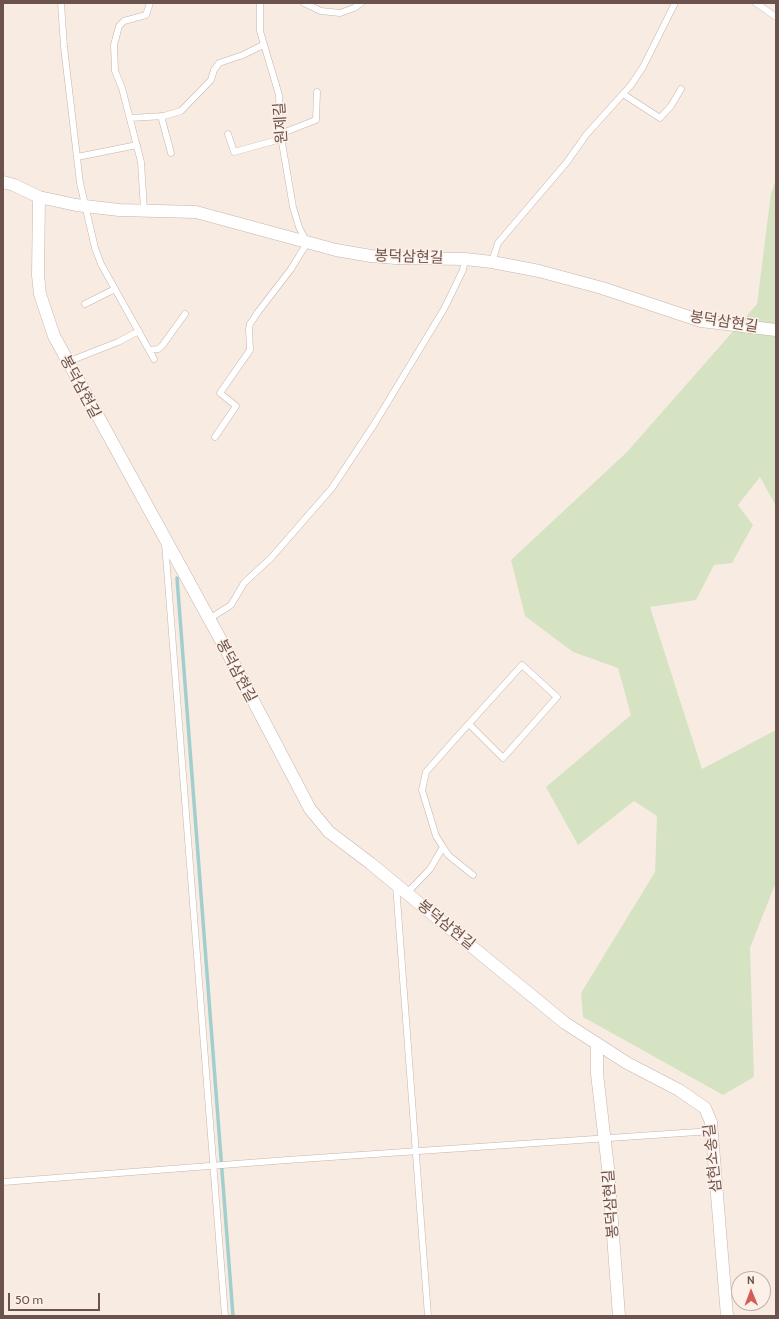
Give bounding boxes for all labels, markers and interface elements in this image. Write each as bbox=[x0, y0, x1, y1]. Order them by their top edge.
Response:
street label: 원제길 bbox=[271, 102, 291, 144]
street label: 봉덕삼현길 bbox=[374, 247, 444, 267]
street label: 봉덕삼현길 bbox=[689, 308, 759, 336]
street label: 봉덕삼현길 bbox=[56, 352, 104, 422]
street label: 봉덕삼현길 bbox=[212, 636, 260, 706]
street label: 봉덕삼현길 bbox=[414, 896, 478, 954]
street label: 삼현소송길 bbox=[700, 1123, 726, 1193]
street label: 봉덕삼현길 bbox=[600, 1169, 622, 1239]
north arrow bbox=[731, 1271, 771, 1311]
text: N bbox=[747, 1273, 755, 1287]
scale bar bbox=[10, 1285, 102, 1311]
text: 50 m bbox=[15, 1292, 43, 1307]

